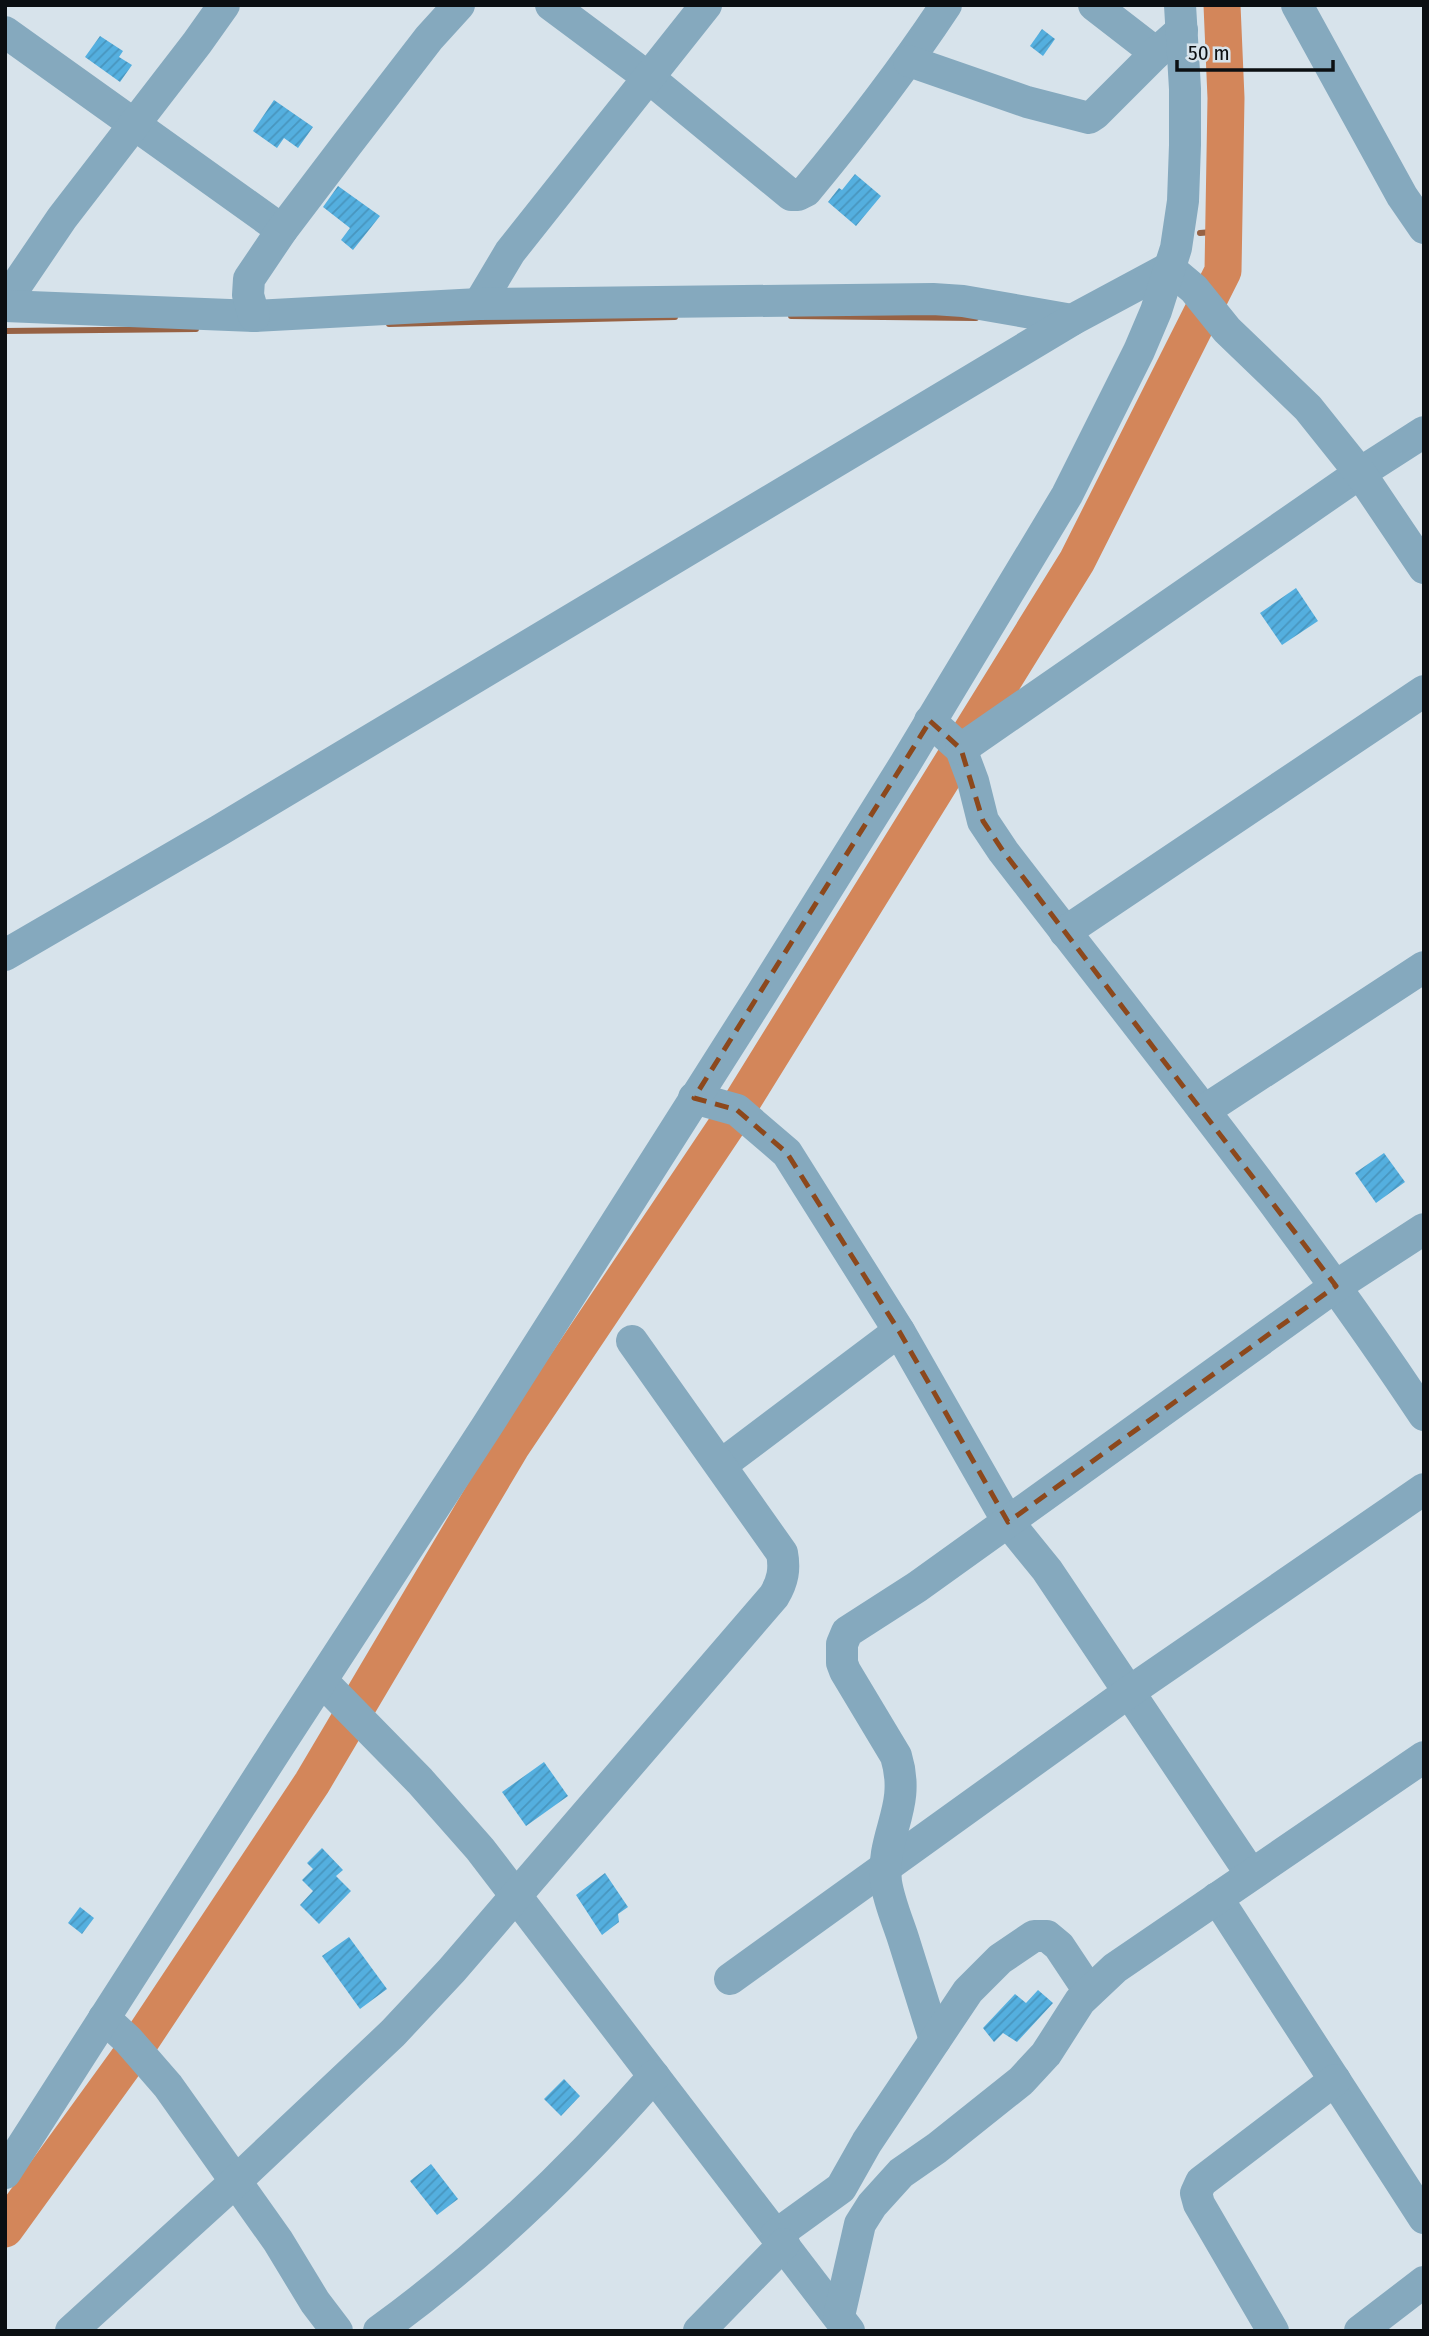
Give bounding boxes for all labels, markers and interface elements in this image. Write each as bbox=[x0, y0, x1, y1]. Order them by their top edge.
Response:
scale bar bbox=[1177, 28, 1333, 72]
text: 50 m bbox=[1188, 40, 1230, 66]

